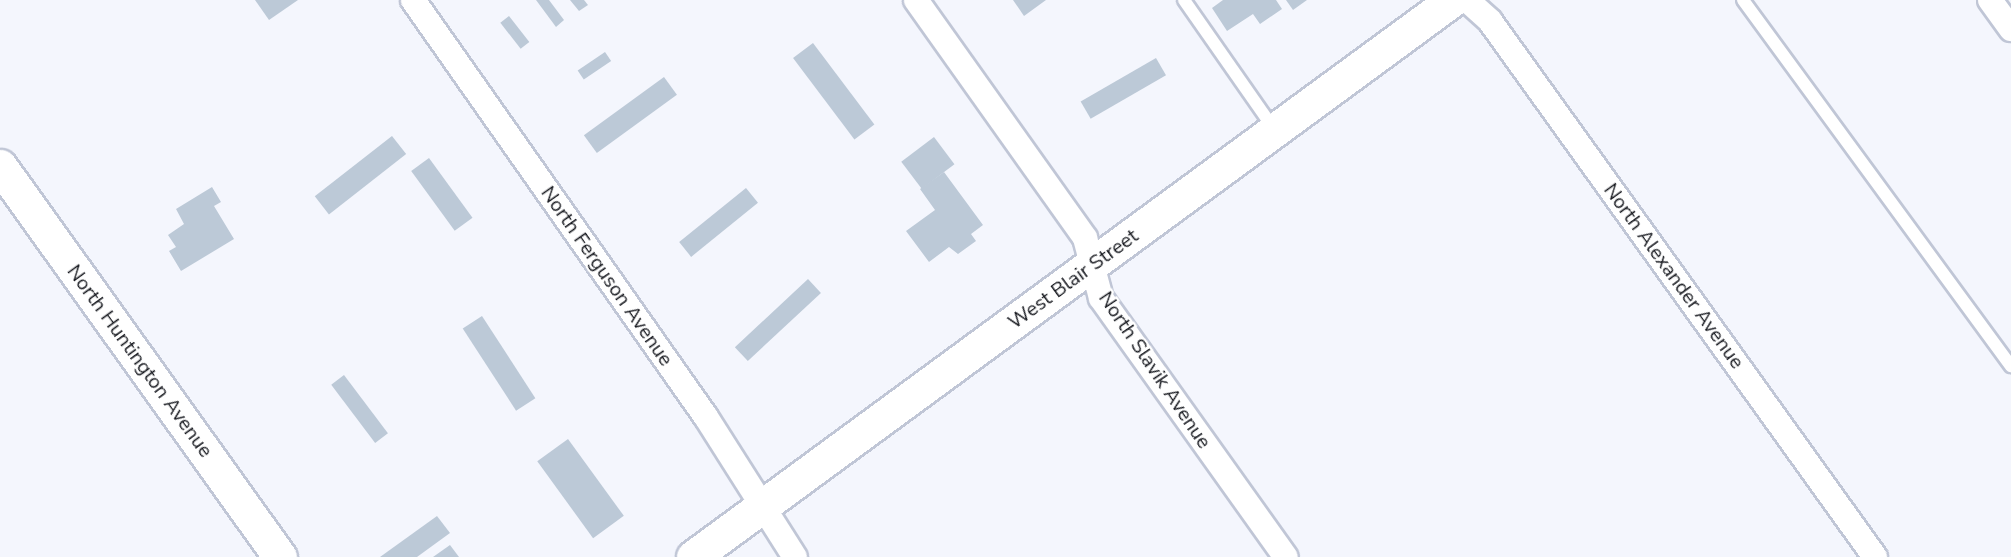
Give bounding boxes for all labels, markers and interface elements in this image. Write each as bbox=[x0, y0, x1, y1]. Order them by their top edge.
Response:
street label: North Alexander Avenue bbox=[1599, 179, 1749, 373]
street label: North Ferguson Avenue bbox=[536, 182, 678, 370]
street label: West Blair Street bbox=[1003, 224, 1143, 334]
street label: North Huntington Avenue bbox=[62, 260, 218, 462]
street label: North Slavik Avenue bbox=[1094, 287, 1216, 453]

